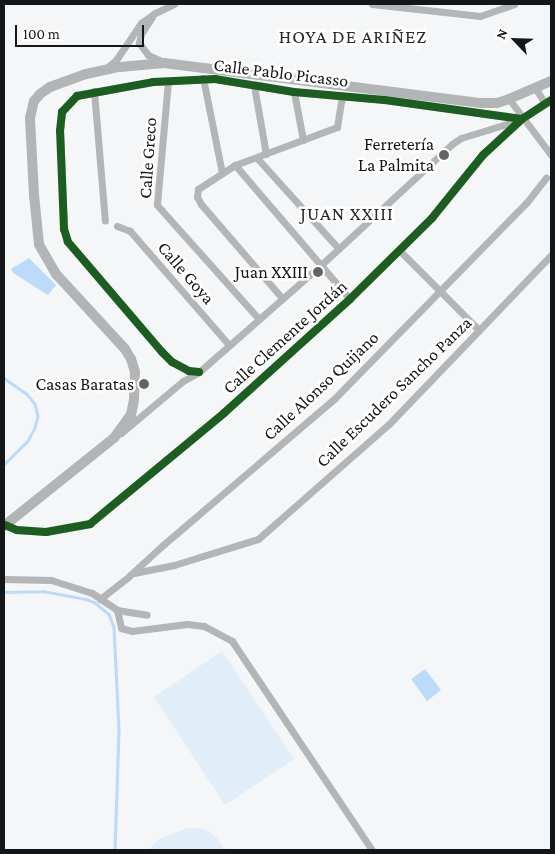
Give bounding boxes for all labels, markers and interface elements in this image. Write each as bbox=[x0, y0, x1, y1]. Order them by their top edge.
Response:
scale bar bbox=[18, 15, 146, 47]
north arrow bbox=[490, 15, 540, 65]
text: 100 m bbox=[23, 26, 60, 42]
district label: HOYA DE ARIÑEZ bbox=[277, 26, 429, 48]
text: N bbox=[492, 26, 511, 42]
street label: Calle Pablo Picasso bbox=[212, 54, 350, 92]
street label: Calle Greco bbox=[134, 117, 162, 199]
place label: Ferretería La Palmita bbox=[358, 134, 434, 176]
marker: Ferretería La Palmita bbox=[438, 149, 450, 161]
district label: JUAN XXIII bbox=[299, 203, 395, 225]
street label: Calle Goya bbox=[153, 237, 219, 309]
place label: Juan XXIII bbox=[235, 261, 308, 283]
marker: Juan XXIII bbox=[312, 266, 324, 278]
street label: Calle Clemente Jordán bbox=[218, 276, 352, 398]
street label: Calle Escudero Sancho Panza bbox=[312, 312, 476, 472]
street label: Calle Alonso Quijano bbox=[259, 327, 383, 445]
place label: Casas Baratas bbox=[35, 373, 134, 395]
marker: Casas Baratas bbox=[138, 378, 150, 390]

